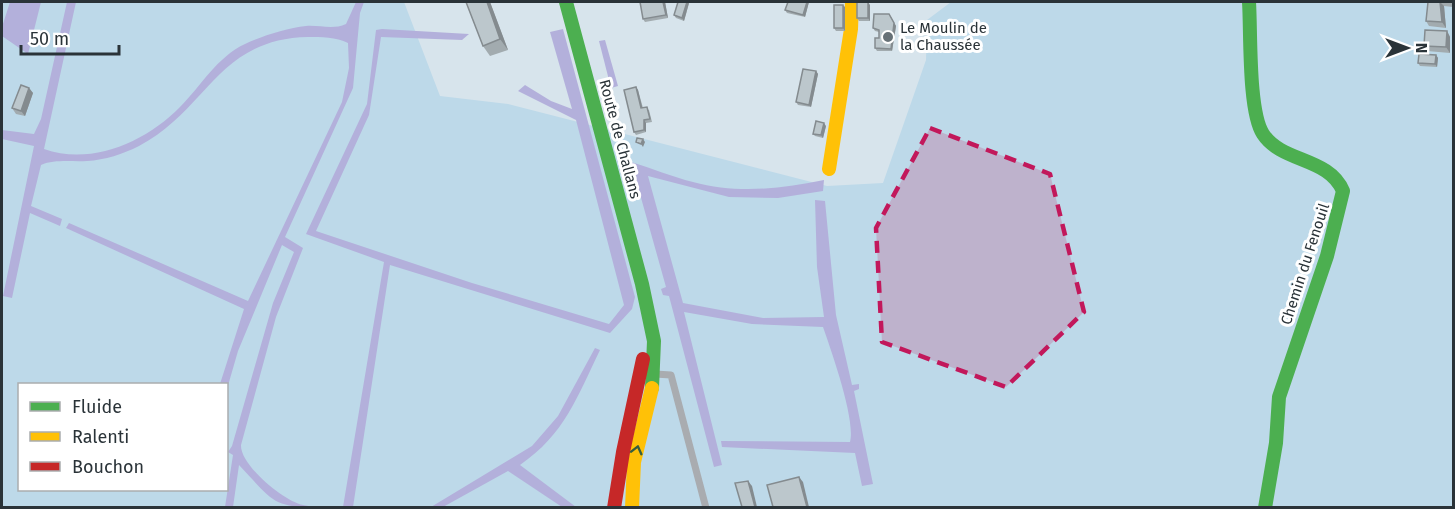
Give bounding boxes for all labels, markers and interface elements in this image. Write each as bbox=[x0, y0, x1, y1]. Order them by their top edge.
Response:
scale bar bbox=[21, 18, 118, 56]
north arrow bbox=[1377, 18, 1437, 78]
place label: Le Moulin de la Chaussée bbox=[900, 19, 987, 54]
text: 50 m bbox=[30, 28, 69, 50]
marker: Le Moulin de la Chaussée bbox=[881, 30, 895, 44]
text: N bbox=[1412, 43, 1431, 53]
street label: Route de Challans bbox=[595, 77, 645, 201]
street label: Chemin du Fenouil bbox=[1277, 200, 1333, 327]
legend bbox=[18, 383, 228, 491]
text: Fluide bbox=[72, 396, 122, 418]
text: Ralenti bbox=[72, 426, 129, 448]
one-way arrow bbox=[629, 445, 642, 455]
text: Bouchon bbox=[72, 456, 144, 478]

